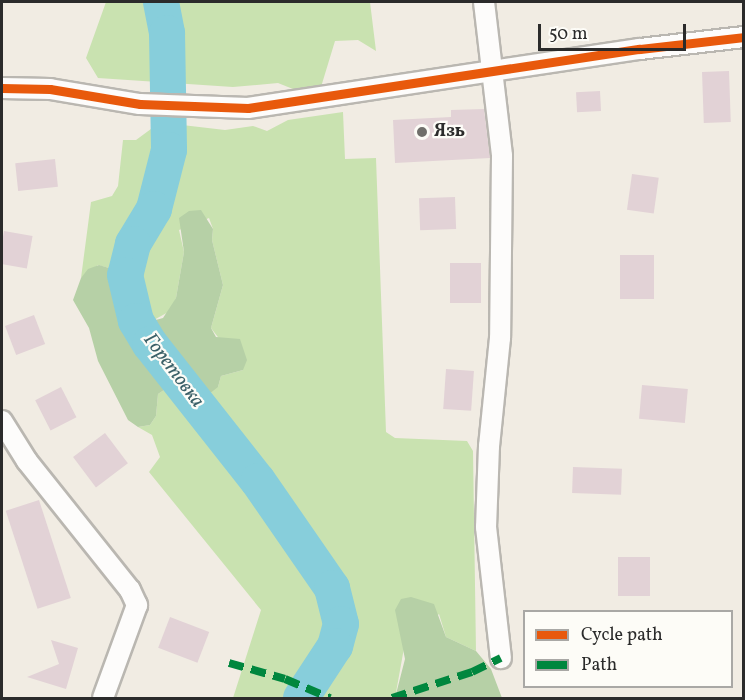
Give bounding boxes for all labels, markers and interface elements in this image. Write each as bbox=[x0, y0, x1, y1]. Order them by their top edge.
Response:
scale bar bbox=[541, 12, 690, 50]
text: 50 m bbox=[549, 22, 588, 47]
place label: Язь bbox=[434, 121, 465, 143]
marker: Язь bbox=[415, 125, 429, 139]
water label: Горетовка bbox=[137, 329, 209, 413]
legend bbox=[523, 610, 733, 688]
text: Cycle path bbox=[581, 623, 663, 648]
text: Path bbox=[581, 653, 617, 678]

